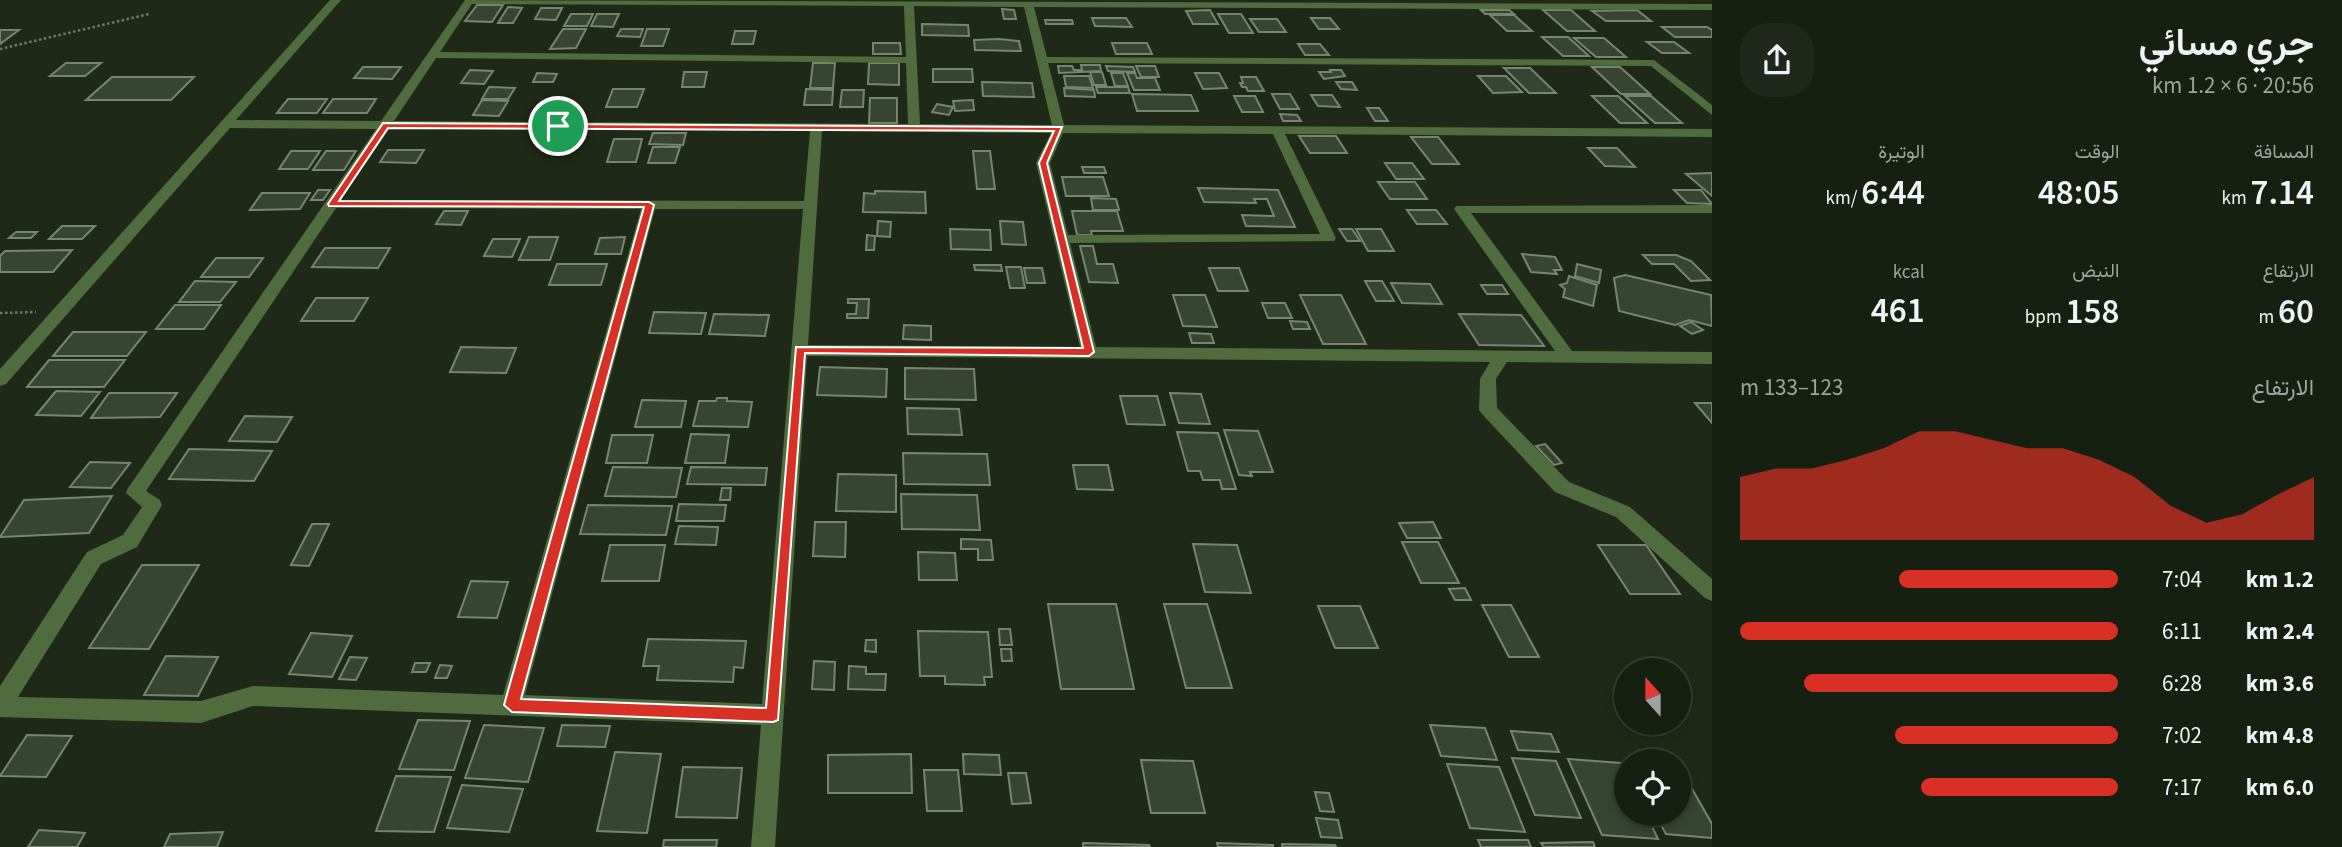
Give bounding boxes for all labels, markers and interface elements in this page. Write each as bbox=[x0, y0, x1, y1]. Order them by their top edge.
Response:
text: جري مسائي bbox=[2138, 16, 2314, 70]
button: share bbox=[1740, 23, 1814, 97]
text: 20:56 · 6 × 1.2 km bbox=[2152, 69, 2314, 102]
pin bbox=[528, 96, 588, 156]
icon: arrive bbox=[539, 107, 577, 145]
text: الوتيرة bbox=[1878, 139, 1925, 166]
text: الوقت bbox=[2075, 139, 2119, 166]
text: المسافة bbox=[2254, 139, 2314, 166]
text: 6:44 bbox=[1861, 168, 1925, 218]
text: 48:05 bbox=[2038, 168, 2119, 218]
text: 7.14 bbox=[2251, 168, 2314, 218]
text: /km bbox=[1826, 185, 1861, 212]
text: km bbox=[2222, 185, 2251, 212]
text: النبض bbox=[2072, 258, 2119, 285]
text: الارتفاع bbox=[2262, 258, 2314, 285]
text: kcal bbox=[1893, 259, 1925, 286]
text: 461 bbox=[1871, 286, 1925, 336]
text: 158 bbox=[2065, 287, 2119, 337]
text: 60 bbox=[2278, 287, 2314, 337]
text: bpm bbox=[2025, 304, 2065, 331]
text: m bbox=[2259, 304, 2278, 331]
text: 123–133 m bbox=[1740, 371, 1843, 404]
text: الارتفاع bbox=[2252, 371, 2314, 404]
text: 7:04 bbox=[2162, 563, 2202, 596]
text: 1.2 km bbox=[2246, 563, 2314, 596]
text: 6:11 bbox=[2162, 615, 2202, 648]
text: 2.4 km bbox=[2246, 615, 2314, 648]
north arrow bbox=[1614, 658, 1690, 735]
map controls bbox=[1614, 658, 1691, 826]
text: 6:28 bbox=[2162, 667, 2202, 700]
text: 3.6 km bbox=[2246, 667, 2314, 700]
text: 7:02 bbox=[2162, 719, 2202, 752]
text: 4.8 km bbox=[2246, 719, 2314, 752]
button: locate bbox=[1614, 749, 1691, 826]
text: 7:17 bbox=[2162, 771, 2202, 804]
text: 6.0 km bbox=[2246, 771, 2314, 804]

